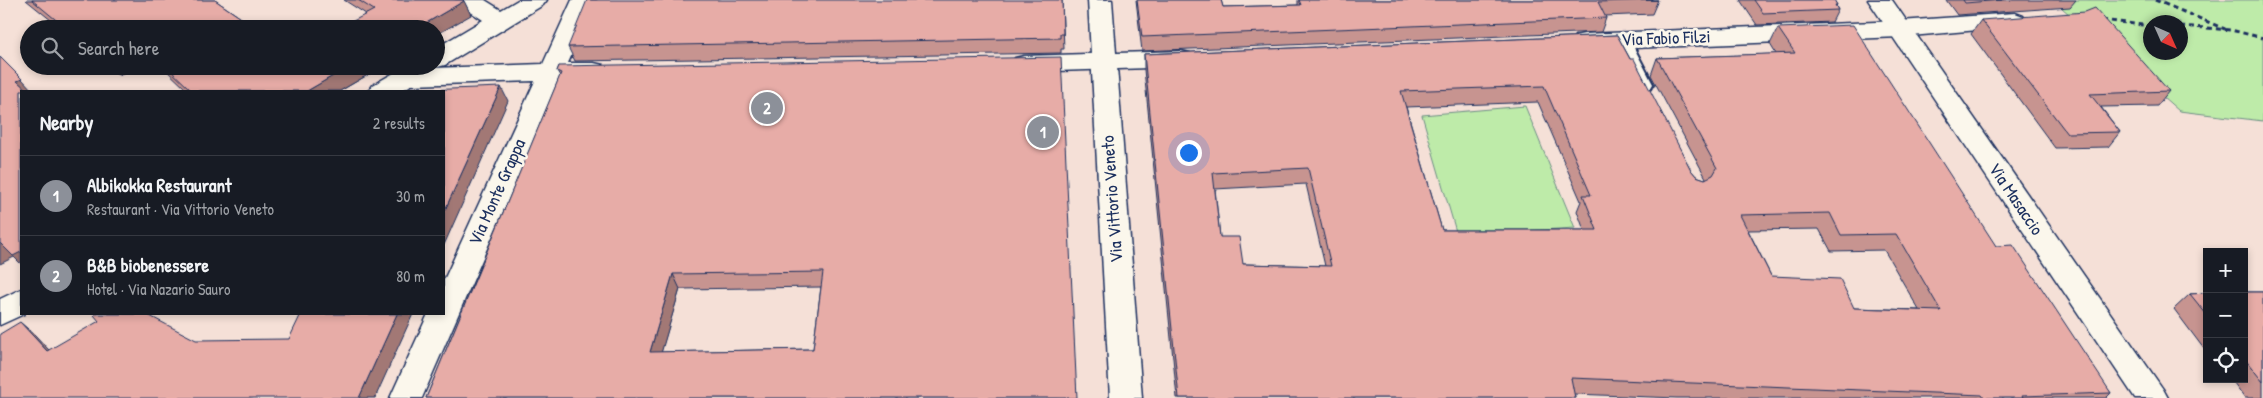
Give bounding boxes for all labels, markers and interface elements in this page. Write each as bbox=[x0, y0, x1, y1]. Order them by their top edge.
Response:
north arrow bbox=[2143, 15, 2188, 60]
search box bbox=[20, 20, 445, 75]
street label: Via Fabio Filzi bbox=[1621, 23, 1711, 52]
icon: search bbox=[38, 34, 66, 62]
text: Search here bbox=[78, 35, 159, 61]
pin: 2 bbox=[751, 89, 783, 127]
text: Nearby bbox=[40, 108, 93, 137]
text: 2 results bbox=[373, 112, 425, 134]
pin: 1 bbox=[1027, 113, 1059, 151]
street label: Via Monte Grappa bbox=[462, 135, 531, 249]
street label: Via Vittorio Veneto bbox=[1095, 135, 1128, 264]
your location bbox=[1176, 140, 1202, 166]
street label: Via Masaccio bbox=[1983, 158, 2050, 240]
text: Albikokka Restaurant bbox=[87, 172, 232, 198]
text: 1 bbox=[53, 185, 59, 207]
text: 30 m bbox=[396, 185, 425, 207]
text: Restaurant · Via Vittorio Veneto bbox=[87, 198, 274, 220]
map controls bbox=[2203, 248, 2248, 383]
button: + bbox=[2203, 248, 2248, 293]
text: B&B biobenessere bbox=[87, 252, 209, 278]
text: 2 bbox=[52, 265, 60, 287]
text: 80 m bbox=[396, 265, 425, 287]
text: Hotel · Via Nazario Sauro bbox=[87, 278, 231, 300]
button: − bbox=[2203, 293, 2248, 338]
button: locate bbox=[2203, 338, 2248, 383]

